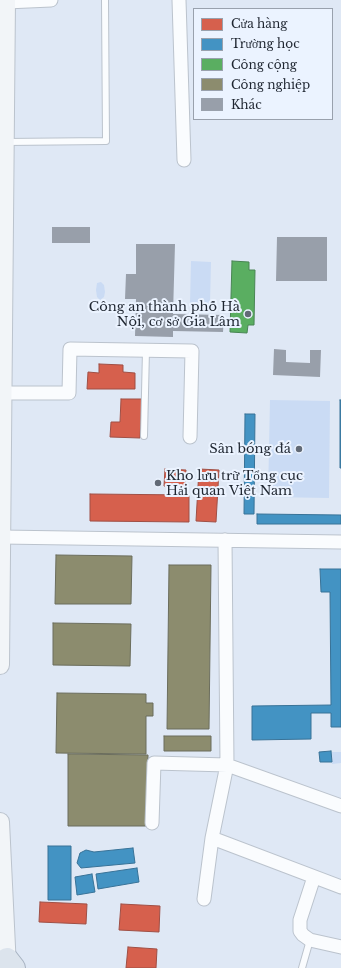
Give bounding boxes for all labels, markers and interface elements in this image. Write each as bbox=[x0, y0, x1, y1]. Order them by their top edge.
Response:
legend bbox=[193, 8, 333, 120]
text: Cửa hàng bbox=[231, 16, 287, 31]
text: Trường học bbox=[231, 36, 300, 51]
text: Công cộng bbox=[231, 57, 297, 72]
text: Công nghiệp bbox=[231, 77, 310, 92]
text: Khác bbox=[231, 97, 262, 112]
place label: Công an thành phố Hà Nội, cơ sở Gia Lâm bbox=[89, 299, 240, 330]
marker: Công an thành phố Hà Nội, cơ sở Gia Lâm bbox=[243, 309, 253, 319]
place label: Sân bóng đá bbox=[209, 441, 291, 457]
marker: Sân bóng đá bbox=[294, 444, 304, 454]
place label: Kho lưu trữ Tổng cục Hải quan Việt Nam bbox=[166, 468, 303, 499]
marker: Kho lưu trữ Tổng cục Hải quan Việt Nam bbox=[153, 478, 163, 488]

